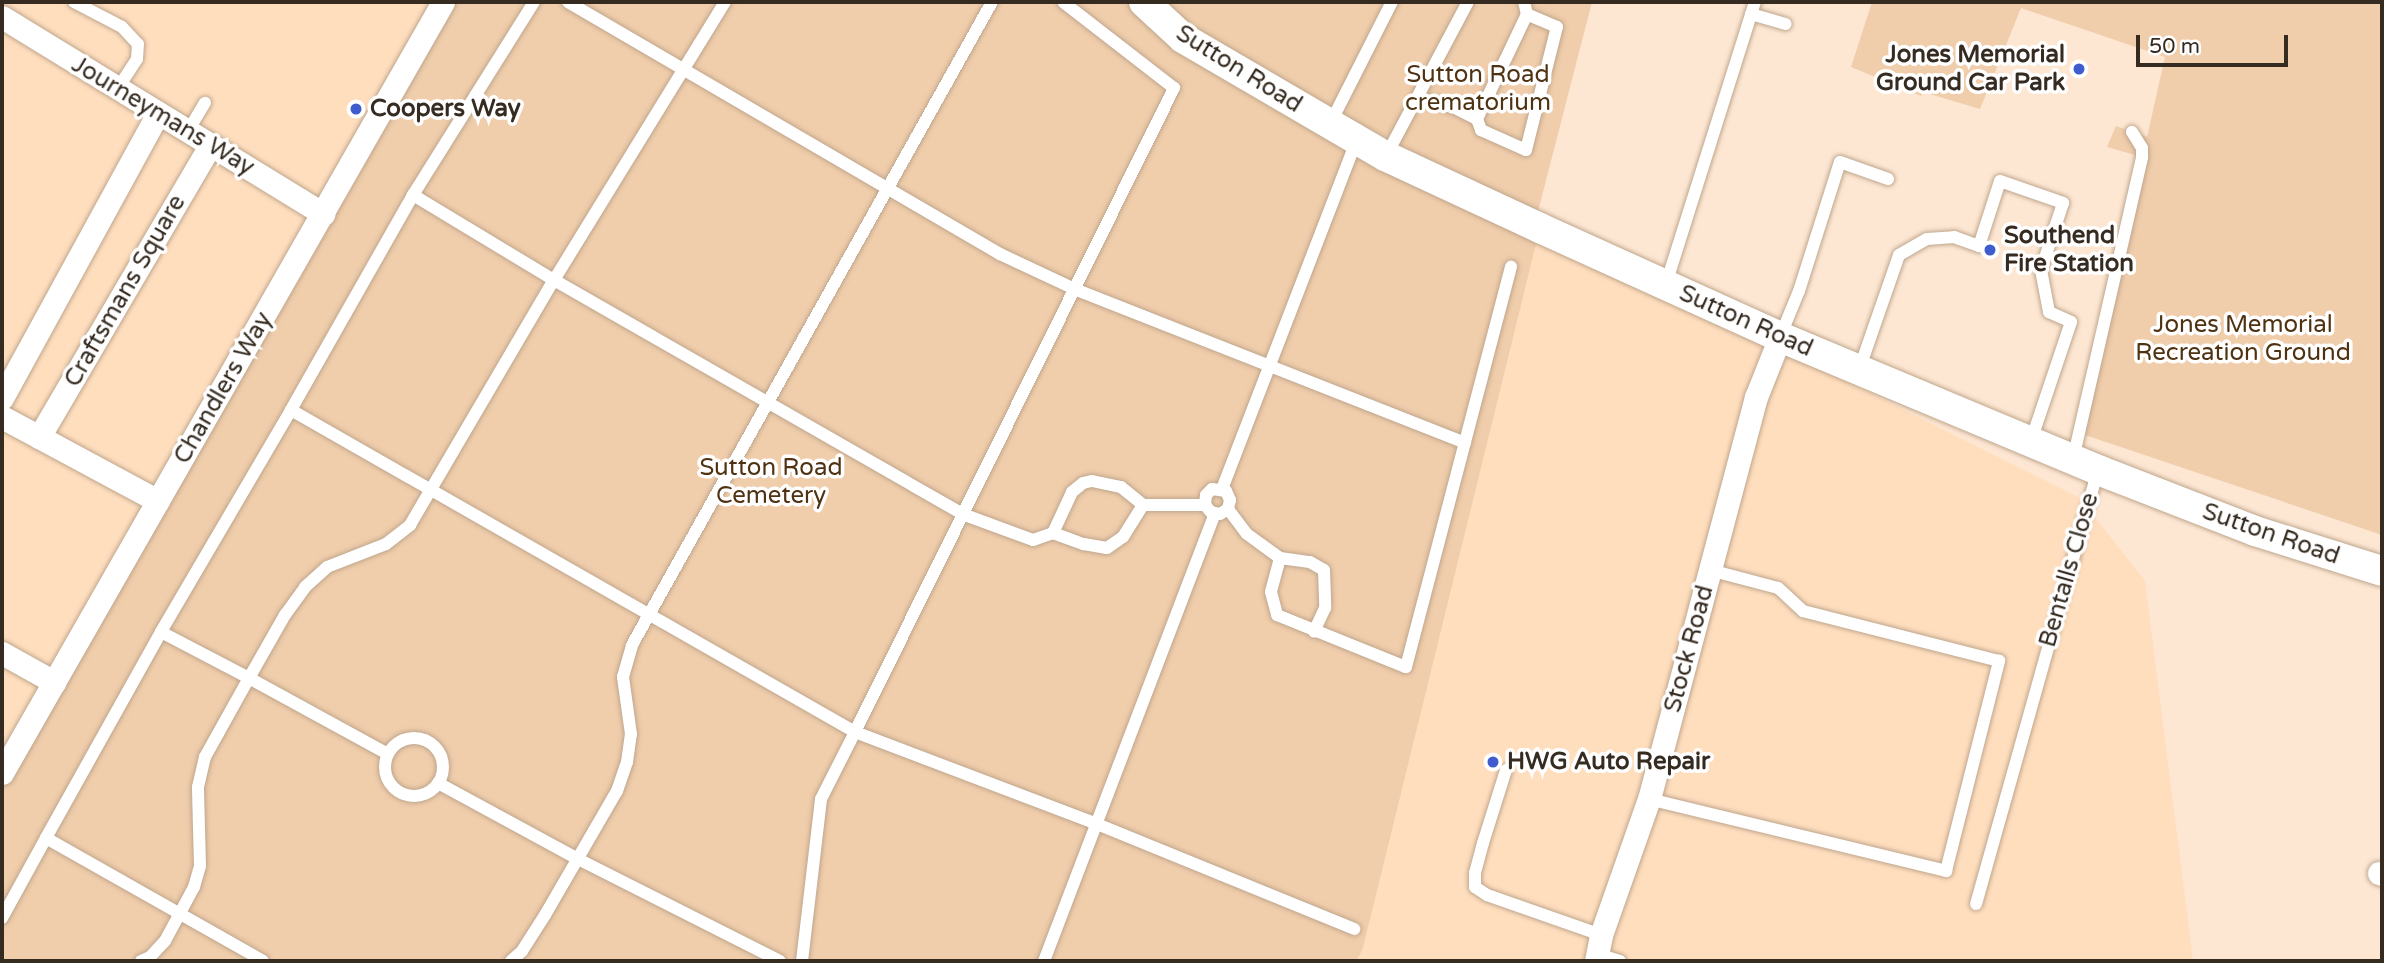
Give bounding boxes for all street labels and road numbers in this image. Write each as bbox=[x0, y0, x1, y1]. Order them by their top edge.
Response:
street label: Sutton Road bbox=[1171, 19, 1307, 119]
street label: Journeymans Way bbox=[66, 50, 260, 182]
street label: Craftsmans Square bbox=[58, 190, 192, 392]
street label: Sutton Road bbox=[1675, 279, 1817, 363]
street label: Chandlers Way bbox=[168, 307, 278, 469]
street label: Bentalls Close bbox=[2033, 490, 2105, 650]
street label: Sutton Road bbox=[2199, 497, 2343, 571]
street label: Stock Road bbox=[1658, 582, 1720, 716]

